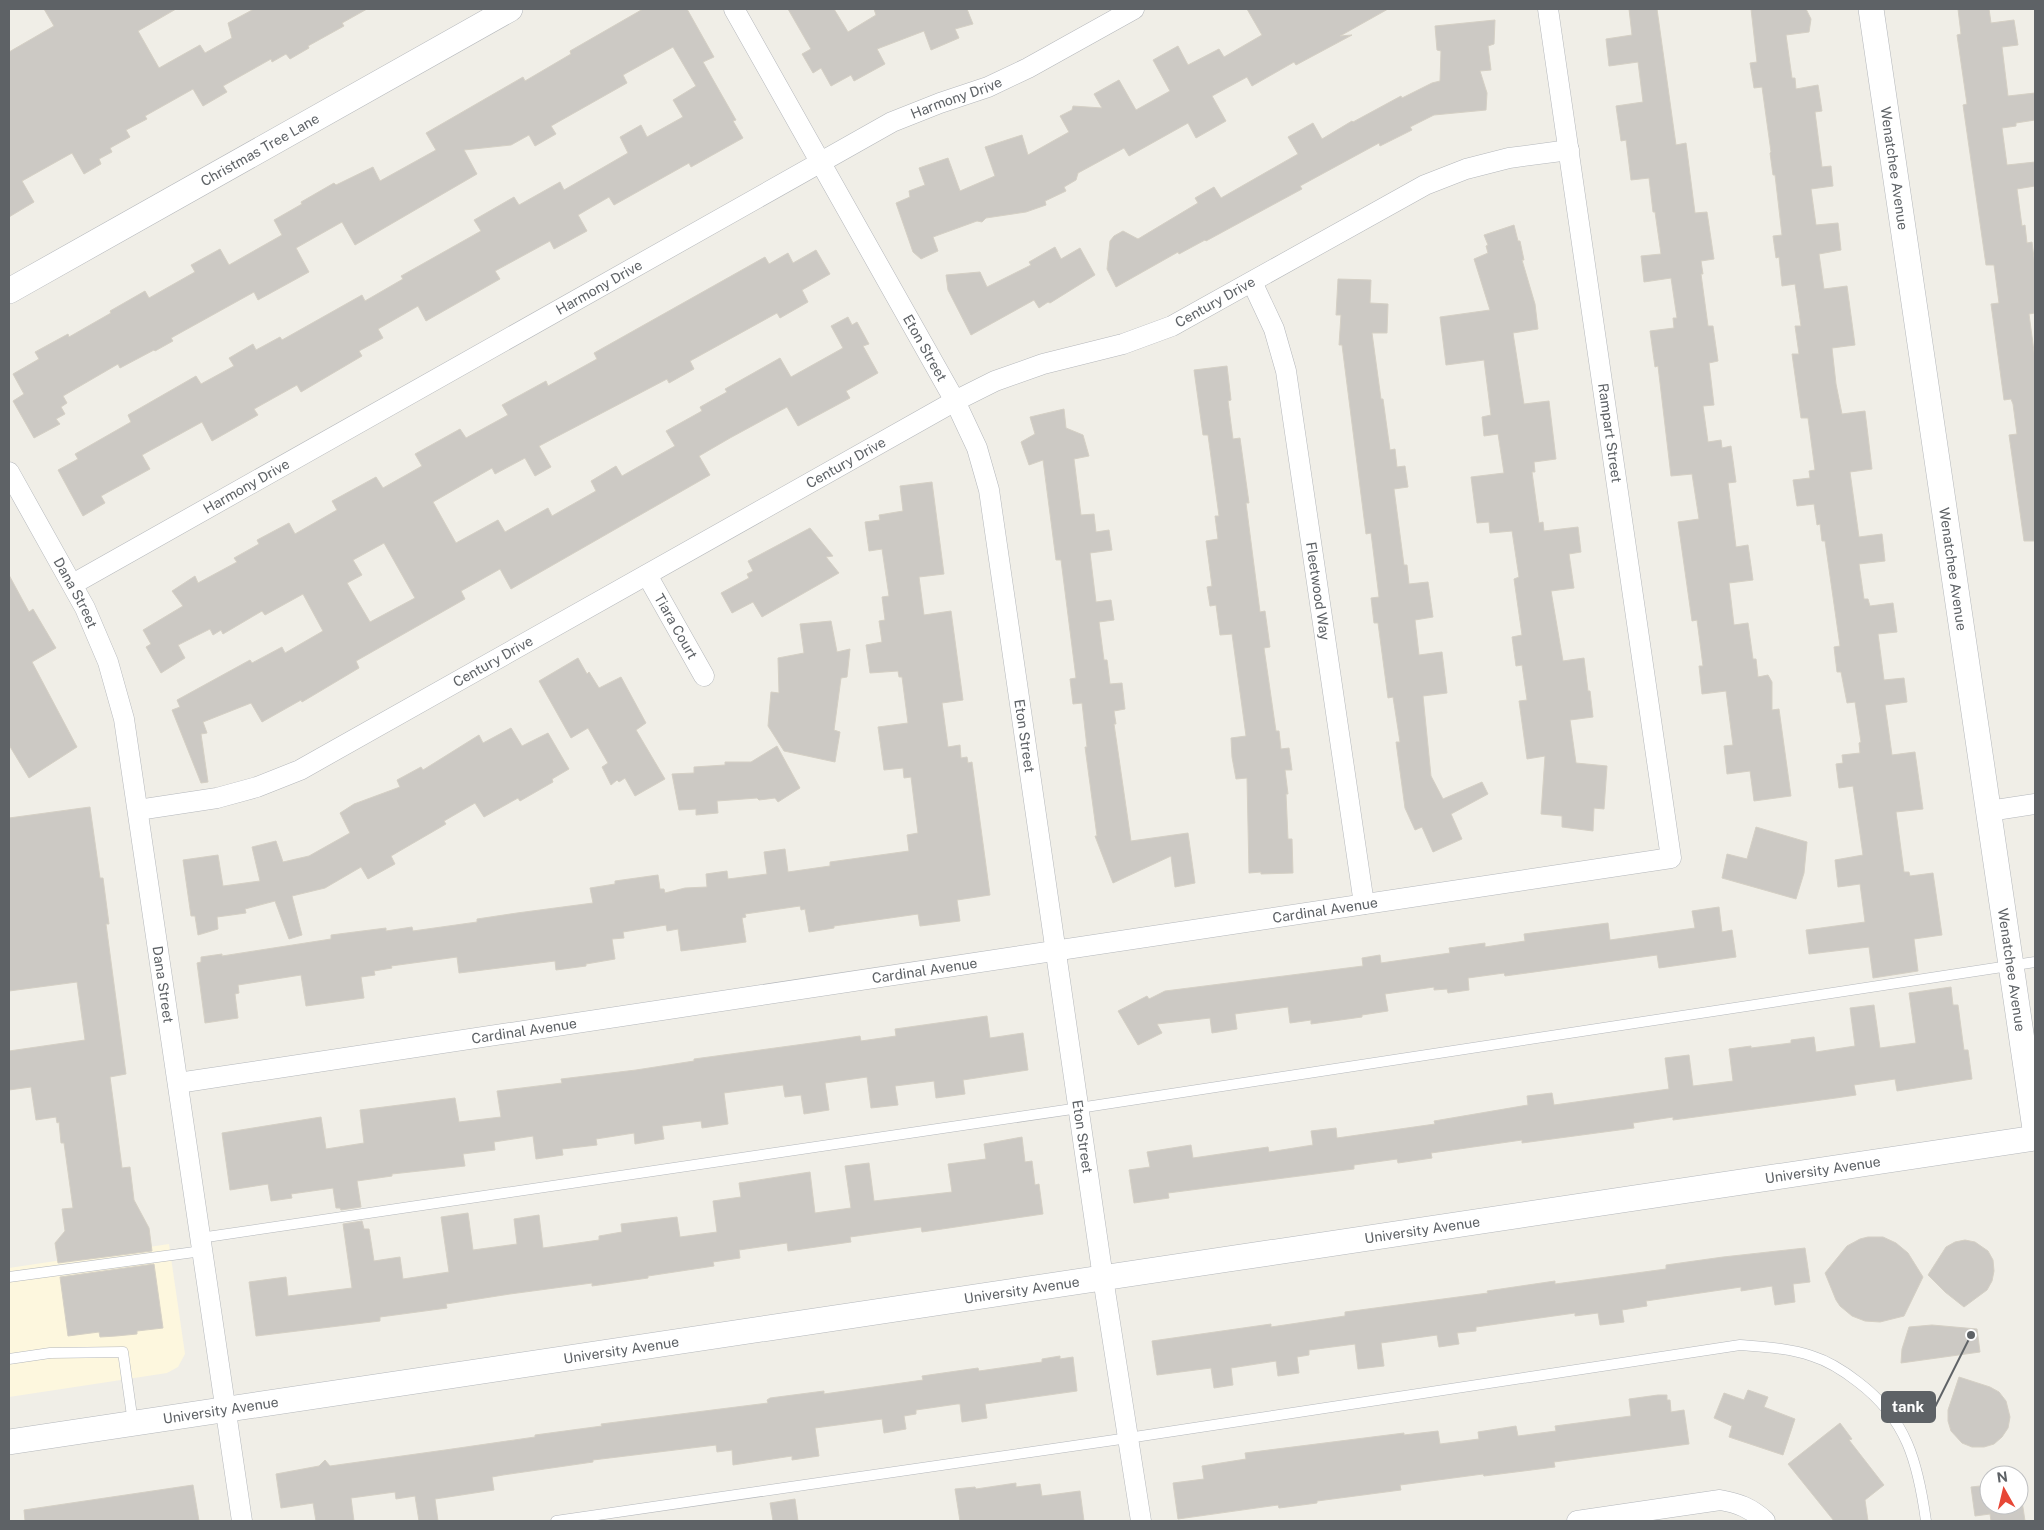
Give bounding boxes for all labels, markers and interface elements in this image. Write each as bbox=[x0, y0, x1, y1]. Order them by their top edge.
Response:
street label: Harmony Drive bbox=[908, 73, 1005, 122]
street label: Wenatchee Avenue bbox=[1877, 106, 1911, 231]
street label: Christmas Tree Lane bbox=[198, 110, 322, 189]
street label: Harmony Drive bbox=[553, 257, 645, 318]
street label: Century Drive bbox=[1172, 273, 1258, 331]
street label: Eton Street bbox=[900, 312, 950, 384]
street label: Rampart Street bbox=[1595, 382, 1625, 484]
street label: Century Drive bbox=[803, 434, 888, 491]
street label: Harmony Drive bbox=[200, 456, 292, 517]
street label: Wenatchee Avenue bbox=[1936, 506, 1970, 632]
street label: Fleetwood Way bbox=[1303, 541, 1333, 642]
street label: Dana Street bbox=[50, 555, 101, 630]
street label: Tiara Court bbox=[651, 591, 701, 662]
street label: Century Drive bbox=[450, 632, 536, 690]
street label: Eton Street bbox=[1011, 698, 1038, 774]
street label: Cardinal Avenue bbox=[1271, 894, 1379, 926]
street label: Wenatchee Avenue bbox=[1995, 907, 2029, 1032]
street label: Dana Street bbox=[149, 945, 177, 1024]
street label: Cardinal Avenue bbox=[871, 955, 978, 986]
street label: Cardinal Avenue bbox=[470, 1015, 578, 1047]
street label: Eton Street bbox=[1069, 1099, 1096, 1174]
street label: University Avenue bbox=[1764, 1153, 1882, 1186]
street label: University Avenue bbox=[1363, 1213, 1481, 1247]
street label: University Avenue bbox=[963, 1273, 1081, 1307]
street label: University Avenue bbox=[562, 1334, 680, 1367]
callout: tank bbox=[1882, 1392, 1935, 1422]
street label: University Avenue bbox=[162, 1394, 280, 1427]
text: tank bbox=[1892, 1398, 1924, 1415]
north arrow bbox=[1979, 1465, 2029, 1515]
text: N bbox=[1996, 1468, 2009, 1486]

